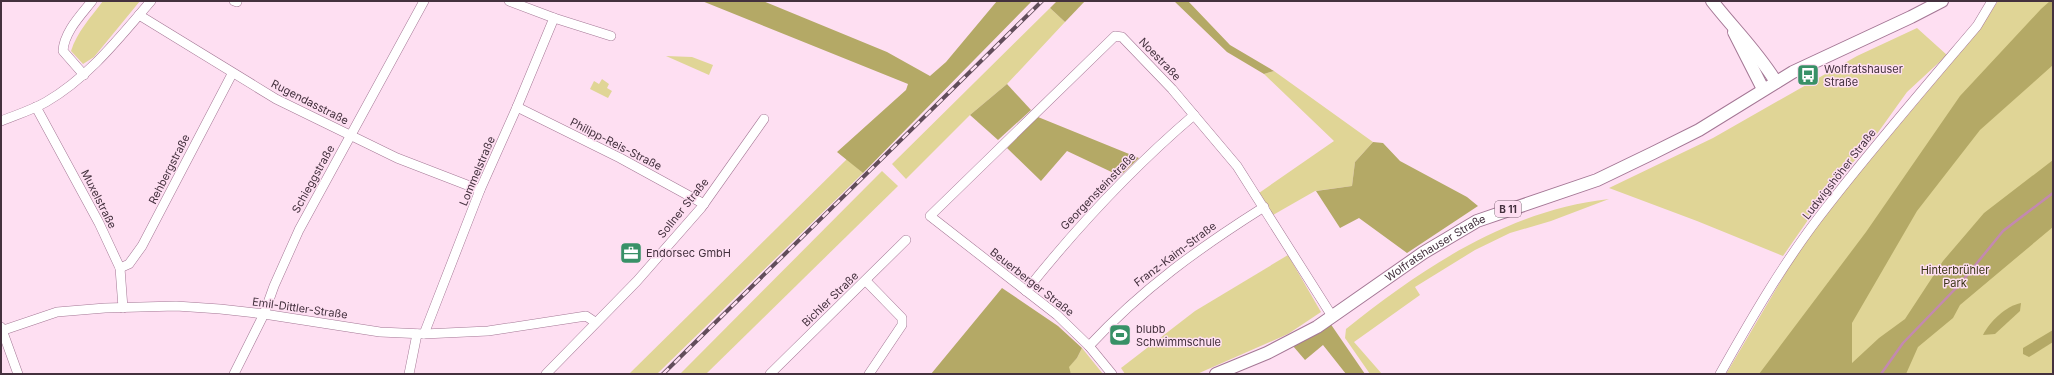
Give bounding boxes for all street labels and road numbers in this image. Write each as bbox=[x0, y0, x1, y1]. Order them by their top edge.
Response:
street label: Noestraße bbox=[1136, 35, 1184, 83]
street label: Rugendasstraße bbox=[269, 76, 351, 128]
street label: Philipp-Reis-Straße bbox=[568, 115, 664, 173]
street label: Ludwigshöher Straße bbox=[1799, 126, 1879, 222]
street label: Rehbergstraße bbox=[145, 132, 193, 206]
street label: Lommelstraße bbox=[456, 134, 498, 208]
street label: Schieggstraße bbox=[289, 143, 337, 215]
street label: Georgensteinstraße bbox=[1057, 149, 1139, 233]
street label: Muxelstraße bbox=[78, 167, 120, 231]
street label: Sollner Straße bbox=[654, 175, 712, 241]
road number: B 11 bbox=[1495, 201, 1521, 217]
street label: Wolfratshauser Straße bbox=[1382, 212, 1487, 284]
street label: Franz-Kaim-Straße bbox=[1131, 219, 1219, 289]
street label: Beuerberger Straße bbox=[987, 245, 1077, 319]
street label: Bichler Straße bbox=[799, 269, 861, 329]
street label: Emil-Dittler-Straße bbox=[251, 294, 349, 322]

